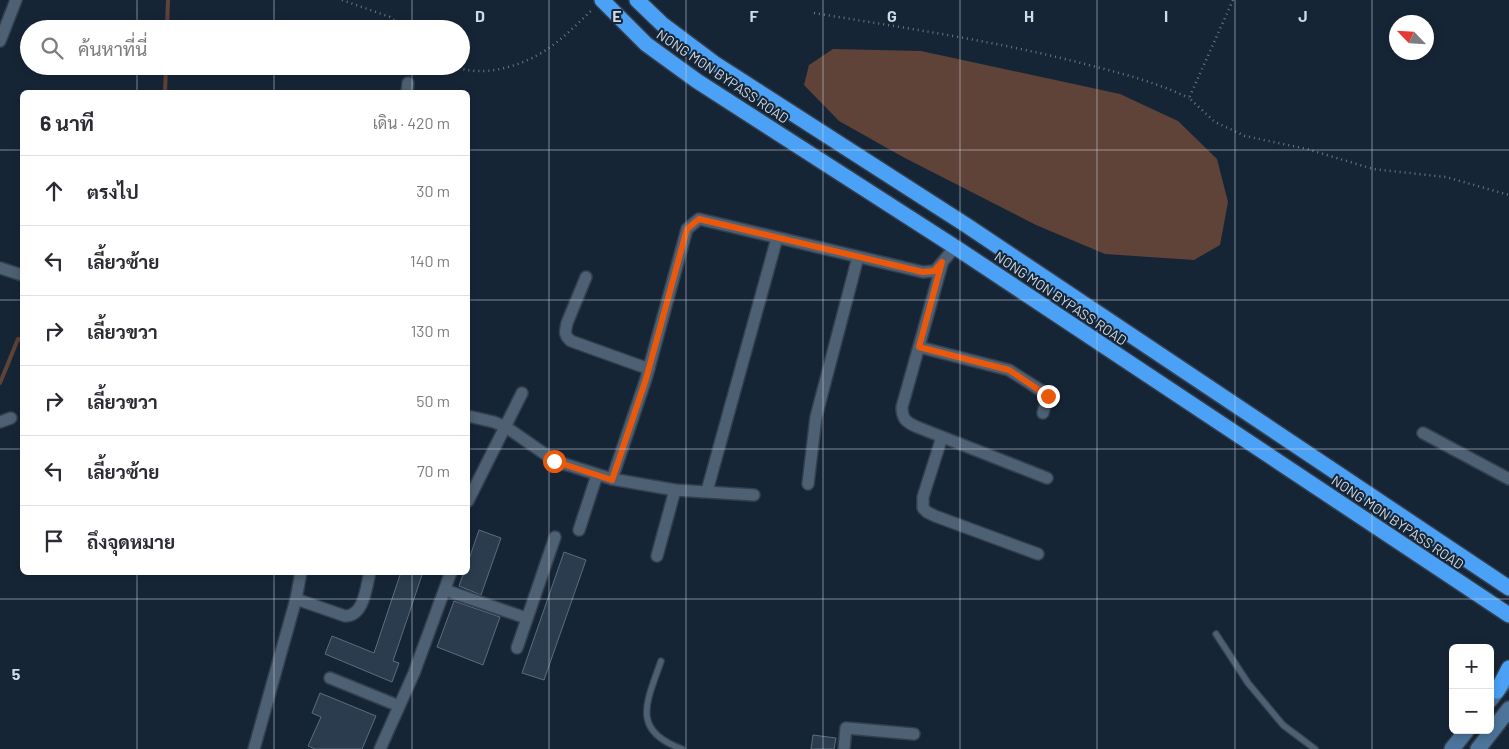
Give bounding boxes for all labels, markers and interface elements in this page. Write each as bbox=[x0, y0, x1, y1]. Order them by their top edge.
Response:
text: D bbox=[475, 6, 485, 25]
text: E bbox=[612, 6, 622, 25]
text: F bbox=[750, 6, 759, 25]
text: G bbox=[887, 6, 897, 25]
text: H bbox=[1024, 6, 1034, 25]
text: I bbox=[1164, 6, 1168, 25]
text: J bbox=[1298, 6, 1308, 25]
north arrow bbox=[1389, 15, 1434, 60]
search box bbox=[20, 20, 470, 75]
street label: NONG MON BYPASS ROAD bbox=[654, 25, 792, 127]
icon: search bbox=[38, 34, 66, 62]
text: ค้นหาที่นี่ bbox=[78, 37, 147, 60]
text: 6 นาที bbox=[40, 110, 94, 135]
text: เดิน · 420 m bbox=[373, 113, 450, 132]
icon: ahead bbox=[40, 177, 68, 205]
text: ตรงไป bbox=[87, 180, 139, 203]
text: 30 m bbox=[416, 181, 450, 200]
icon: left bbox=[40, 247, 68, 275]
street label: NONG MON BYPASS ROAD bbox=[992, 247, 1130, 349]
text: เลี้ยวซ้าย bbox=[87, 250, 159, 273]
text: 140 m bbox=[410, 251, 450, 270]
icon: right bbox=[40, 317, 68, 345]
text: เลี้ยวขวา bbox=[87, 320, 158, 343]
text: 130 m bbox=[411, 321, 450, 340]
route end bbox=[1037, 385, 1060, 408]
icon: right bbox=[40, 387, 68, 415]
text: เลี้ยวขวา bbox=[87, 390, 158, 413]
text: 50 m bbox=[416, 391, 450, 410]
route start bbox=[543, 450, 566, 473]
icon: left bbox=[40, 457, 68, 485]
text: เลี้ยวซ้าย bbox=[87, 460, 159, 483]
text: 70 m bbox=[417, 461, 450, 480]
street label: NONG MON BYPASS ROAD bbox=[1329, 471, 1467, 573]
icon: arrive bbox=[40, 527, 68, 555]
text: ถึงจุดหมาย bbox=[87, 530, 175, 553]
map controls bbox=[1449, 644, 1494, 734]
button: + bbox=[1449, 644, 1494, 689]
text: 5 bbox=[12, 664, 21, 683]
button: − bbox=[1449, 689, 1494, 734]

